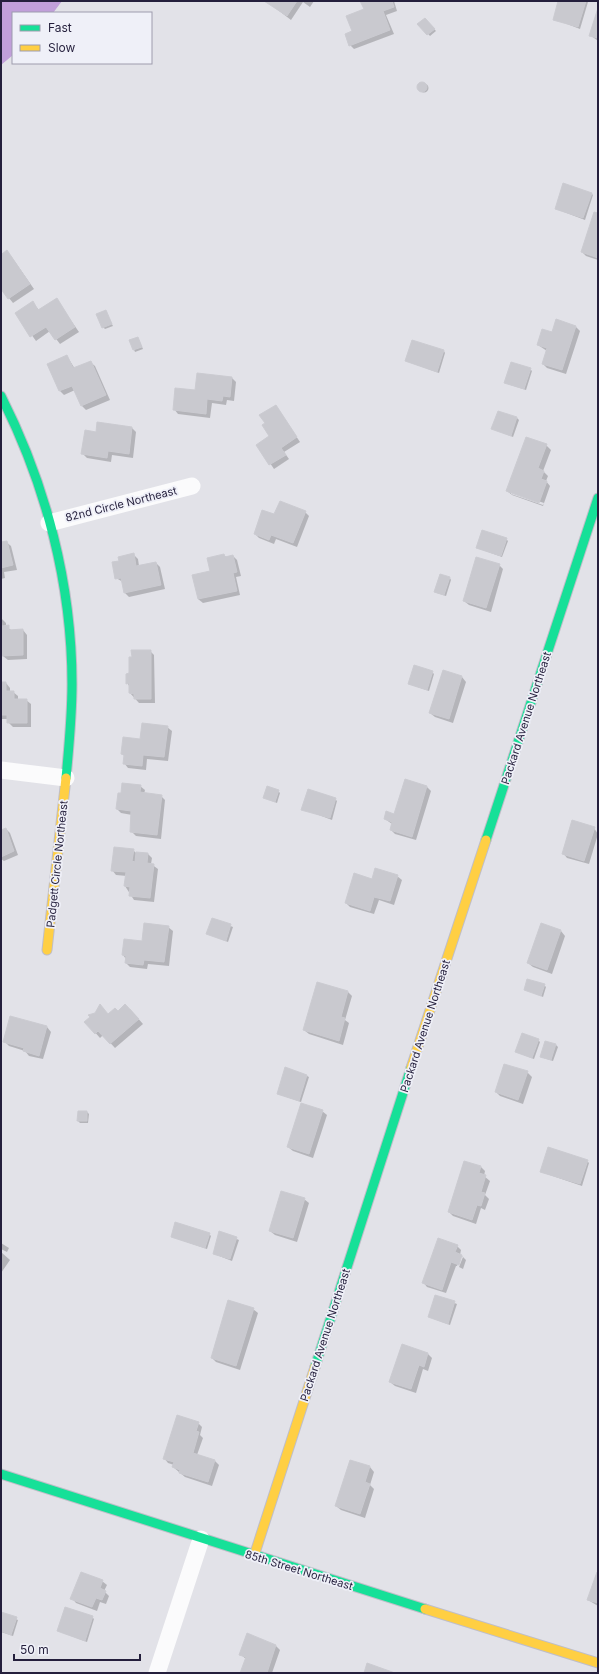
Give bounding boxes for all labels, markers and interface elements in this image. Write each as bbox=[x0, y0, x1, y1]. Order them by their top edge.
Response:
legend bbox=[12, 12, 152, 64]
text: Fast bbox=[48, 20, 72, 35]
text: Slow bbox=[48, 40, 76, 55]
street label: 82nd Circle Northeast bbox=[64, 483, 179, 525]
street label: Packard Avenue Northeast bbox=[498, 650, 554, 786]
street label: Padgett Circle Northeast bbox=[43, 799, 71, 928]
street label: Packard Avenue Northeast bbox=[397, 958, 453, 1094]
street label: Packard Avenue Northeast bbox=[297, 1267, 353, 1403]
street label: 85th Street Northeast bbox=[243, 1547, 355, 1593]
scale bar bbox=[14, 1636, 140, 1662]
text: 50 m bbox=[20, 1642, 49, 1657]

